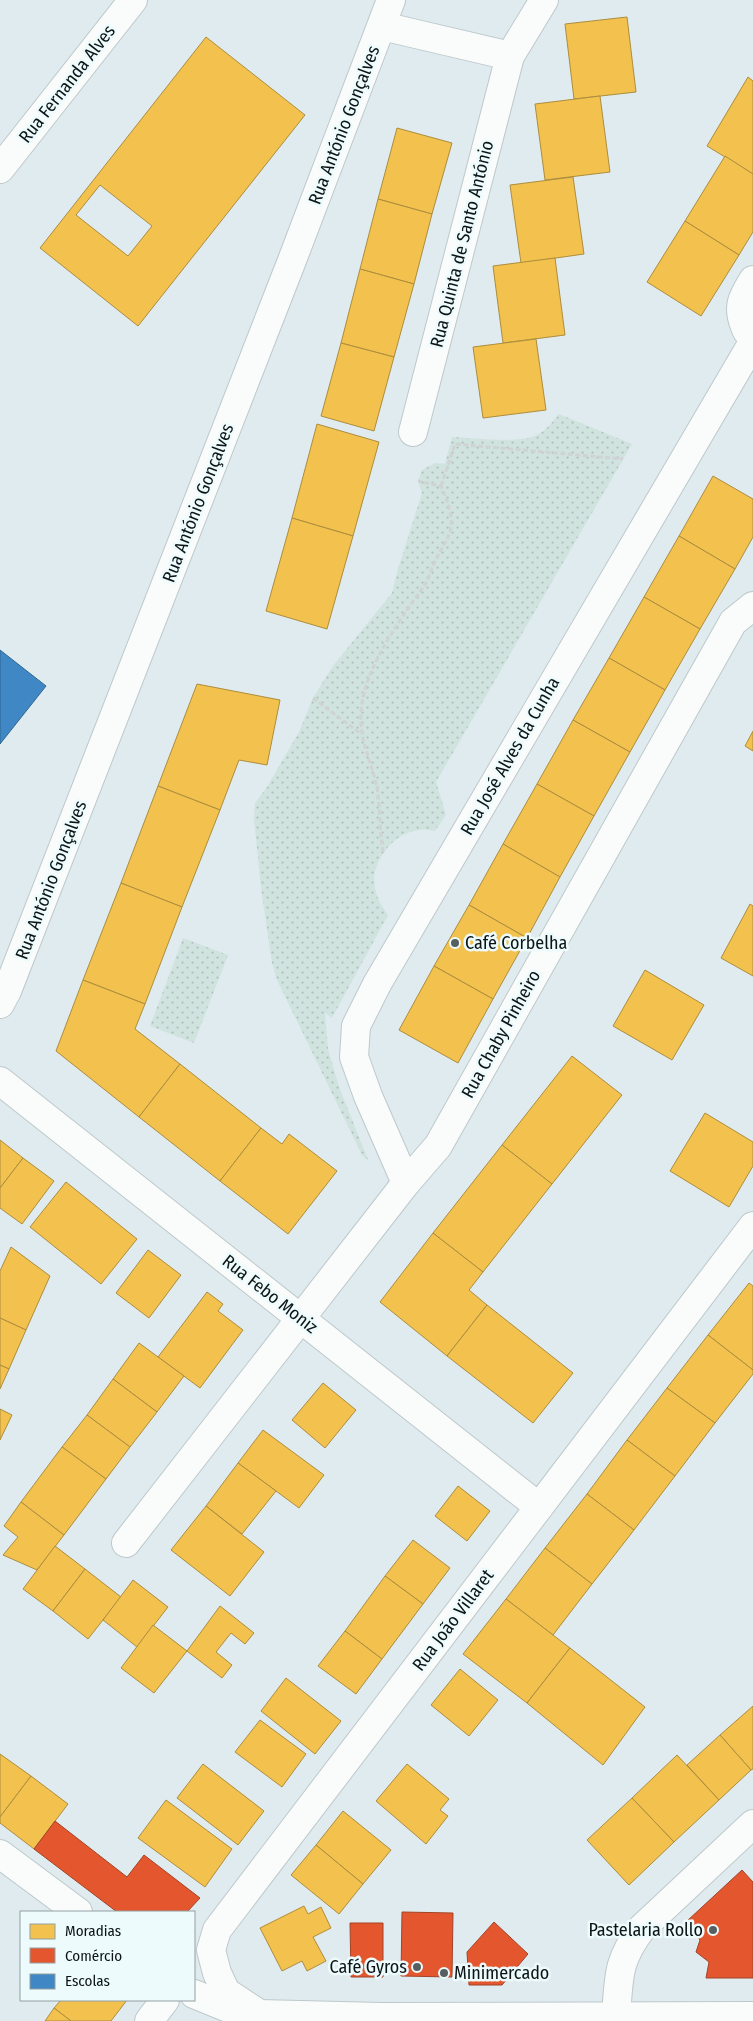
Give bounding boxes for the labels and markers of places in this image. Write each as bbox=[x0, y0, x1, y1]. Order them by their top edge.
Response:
place label: Café Corbelha bbox=[465, 932, 567, 954]
marker: Café Corbelha bbox=[449, 937, 461, 949]
place label: Pastelaria Rollo bbox=[588, 1919, 703, 1941]
marker: Pastelaria Rollo bbox=[707, 1924, 719, 1936]
place label: Café Gyros bbox=[329, 1956, 407, 1978]
marker: Café Gyros bbox=[411, 1961, 423, 1973]
place label: Minimercado bbox=[454, 1962, 549, 1984]
marker: Minimercado bbox=[438, 1967, 450, 1979]

